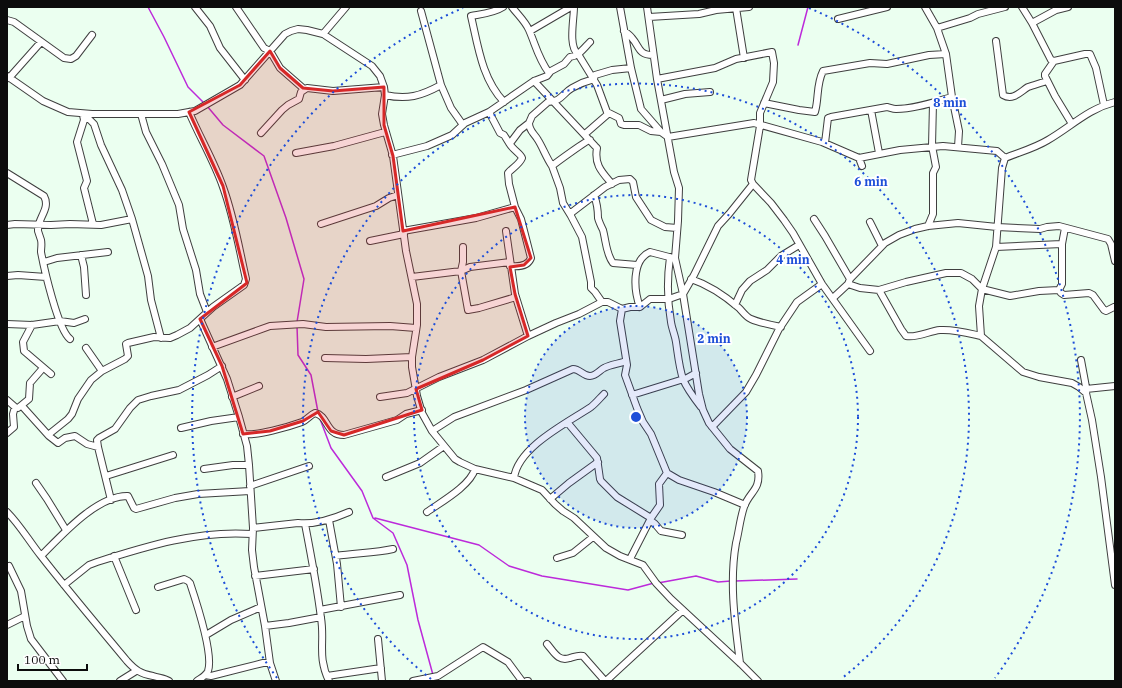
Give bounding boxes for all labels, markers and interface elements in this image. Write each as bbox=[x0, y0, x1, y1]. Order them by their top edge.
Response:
text: 8 min bbox=[933, 95, 967, 110]
text: 6 min bbox=[854, 174, 888, 189]
text: 4 min bbox=[776, 252, 810, 267]
text: 2 min bbox=[697, 331, 731, 346]
centre of rings bbox=[629, 410, 643, 424]
scale bar bbox=[18, 646, 87, 672]
text: 100 m bbox=[24, 652, 60, 667]

